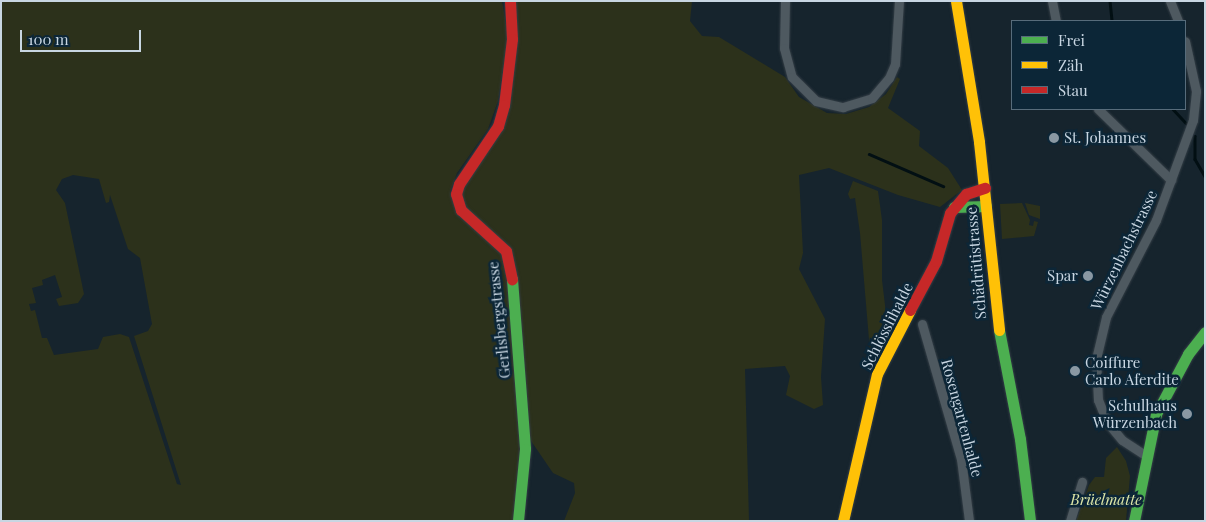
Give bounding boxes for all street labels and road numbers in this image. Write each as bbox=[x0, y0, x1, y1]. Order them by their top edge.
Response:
street label: Würzenbachstrasse bbox=[1087, 187, 1161, 313]
street label: Schädrütistrasse bbox=[962, 206, 990, 320]
street label: Gerlisbergstrasse bbox=[484, 261, 514, 379]
street label: Schlösslihalde bbox=[857, 279, 917, 373]
street label: Rosengartenhalde bbox=[938, 357, 986, 479]

